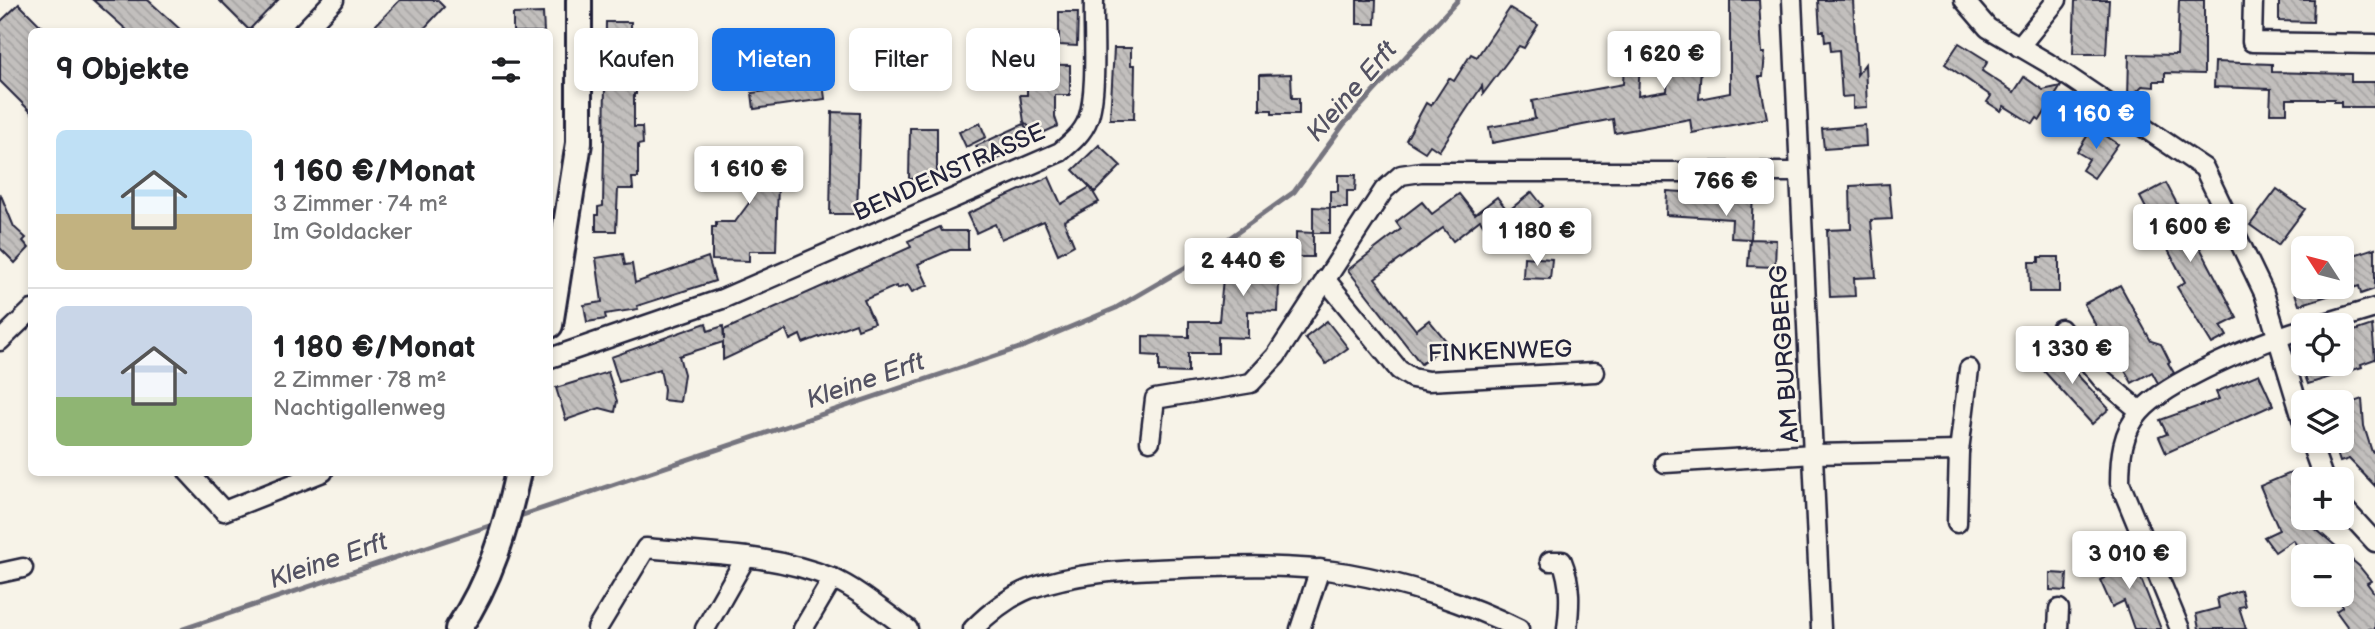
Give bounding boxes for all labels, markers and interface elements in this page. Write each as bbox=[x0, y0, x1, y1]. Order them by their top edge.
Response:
chip: Kaufen bbox=[574, 28, 698, 91]
chip: Mieten bbox=[712, 28, 835, 91]
chip: Filter bbox=[849, 28, 952, 91]
chip: Neu bbox=[966, 28, 1060, 91]
pin: 1 620 € bbox=[1599, 32, 1729, 91]
water label: Kleine Erft bbox=[1300, 35, 1405, 149]
text: 1 620 € bbox=[1623, 40, 1705, 68]
icon: filters bbox=[487, 51, 525, 89]
text: 9 Objekte bbox=[56, 52, 189, 88]
pin: 1 160 € bbox=[2031, 92, 2161, 151]
text: 1 160 € bbox=[2057, 100, 2135, 128]
street label: BENDENSTRASSE bbox=[849, 117, 1050, 228]
pin: 1 610 € bbox=[684, 146, 814, 206]
text: 1 160 €/Monat bbox=[273, 154, 475, 190]
text: 1 610 € bbox=[710, 155, 788, 183]
icon: home bbox=[112, 158, 196, 242]
pin: 766 € bbox=[1677, 158, 1775, 218]
text: 766 € bbox=[1694, 167, 1758, 195]
text: 3 Zimmer · 74 m² bbox=[273, 190, 448, 218]
pin: 1 600 € bbox=[2125, 204, 2255, 264]
pin: 1 180 € bbox=[1472, 208, 1602, 268]
text: 1 600 € bbox=[2149, 213, 2231, 241]
text: 1 180 € bbox=[1498, 217, 1576, 245]
text: Im Goldacker bbox=[273, 218, 412, 246]
north arrow bbox=[2291, 236, 2354, 299]
map controls bbox=[2291, 236, 2354, 607]
pin: 2 440 € bbox=[1178, 238, 1308, 298]
text: 2 440 € bbox=[1201, 247, 1285, 275]
street label: AM BURGBERG bbox=[1764, 264, 1805, 444]
button: locate bbox=[2291, 313, 2354, 376]
pin: 1 330 € bbox=[2007, 326, 2137, 386]
text: 1 180 €/Monat bbox=[273, 330, 475, 366]
icon: home bbox=[112, 334, 196, 418]
street label: FINKENWEG bbox=[1427, 334, 1573, 369]
text: 1 330 € bbox=[2032, 335, 2112, 363]
water label: Kleine Erft bbox=[802, 346, 930, 416]
text: 2 Zimmer · 78 m² bbox=[273, 366, 447, 394]
button: layers bbox=[2291, 390, 2354, 453]
text: Nachtigallenweg bbox=[273, 394, 446, 422]
button: + bbox=[2291, 467, 2354, 530]
water label: Kleine Erft bbox=[265, 526, 393, 596]
pin: 3 010 € bbox=[2064, 532, 2194, 591]
text: 3 010 € bbox=[2088, 540, 2170, 568]
button: − bbox=[2291, 544, 2354, 607]

